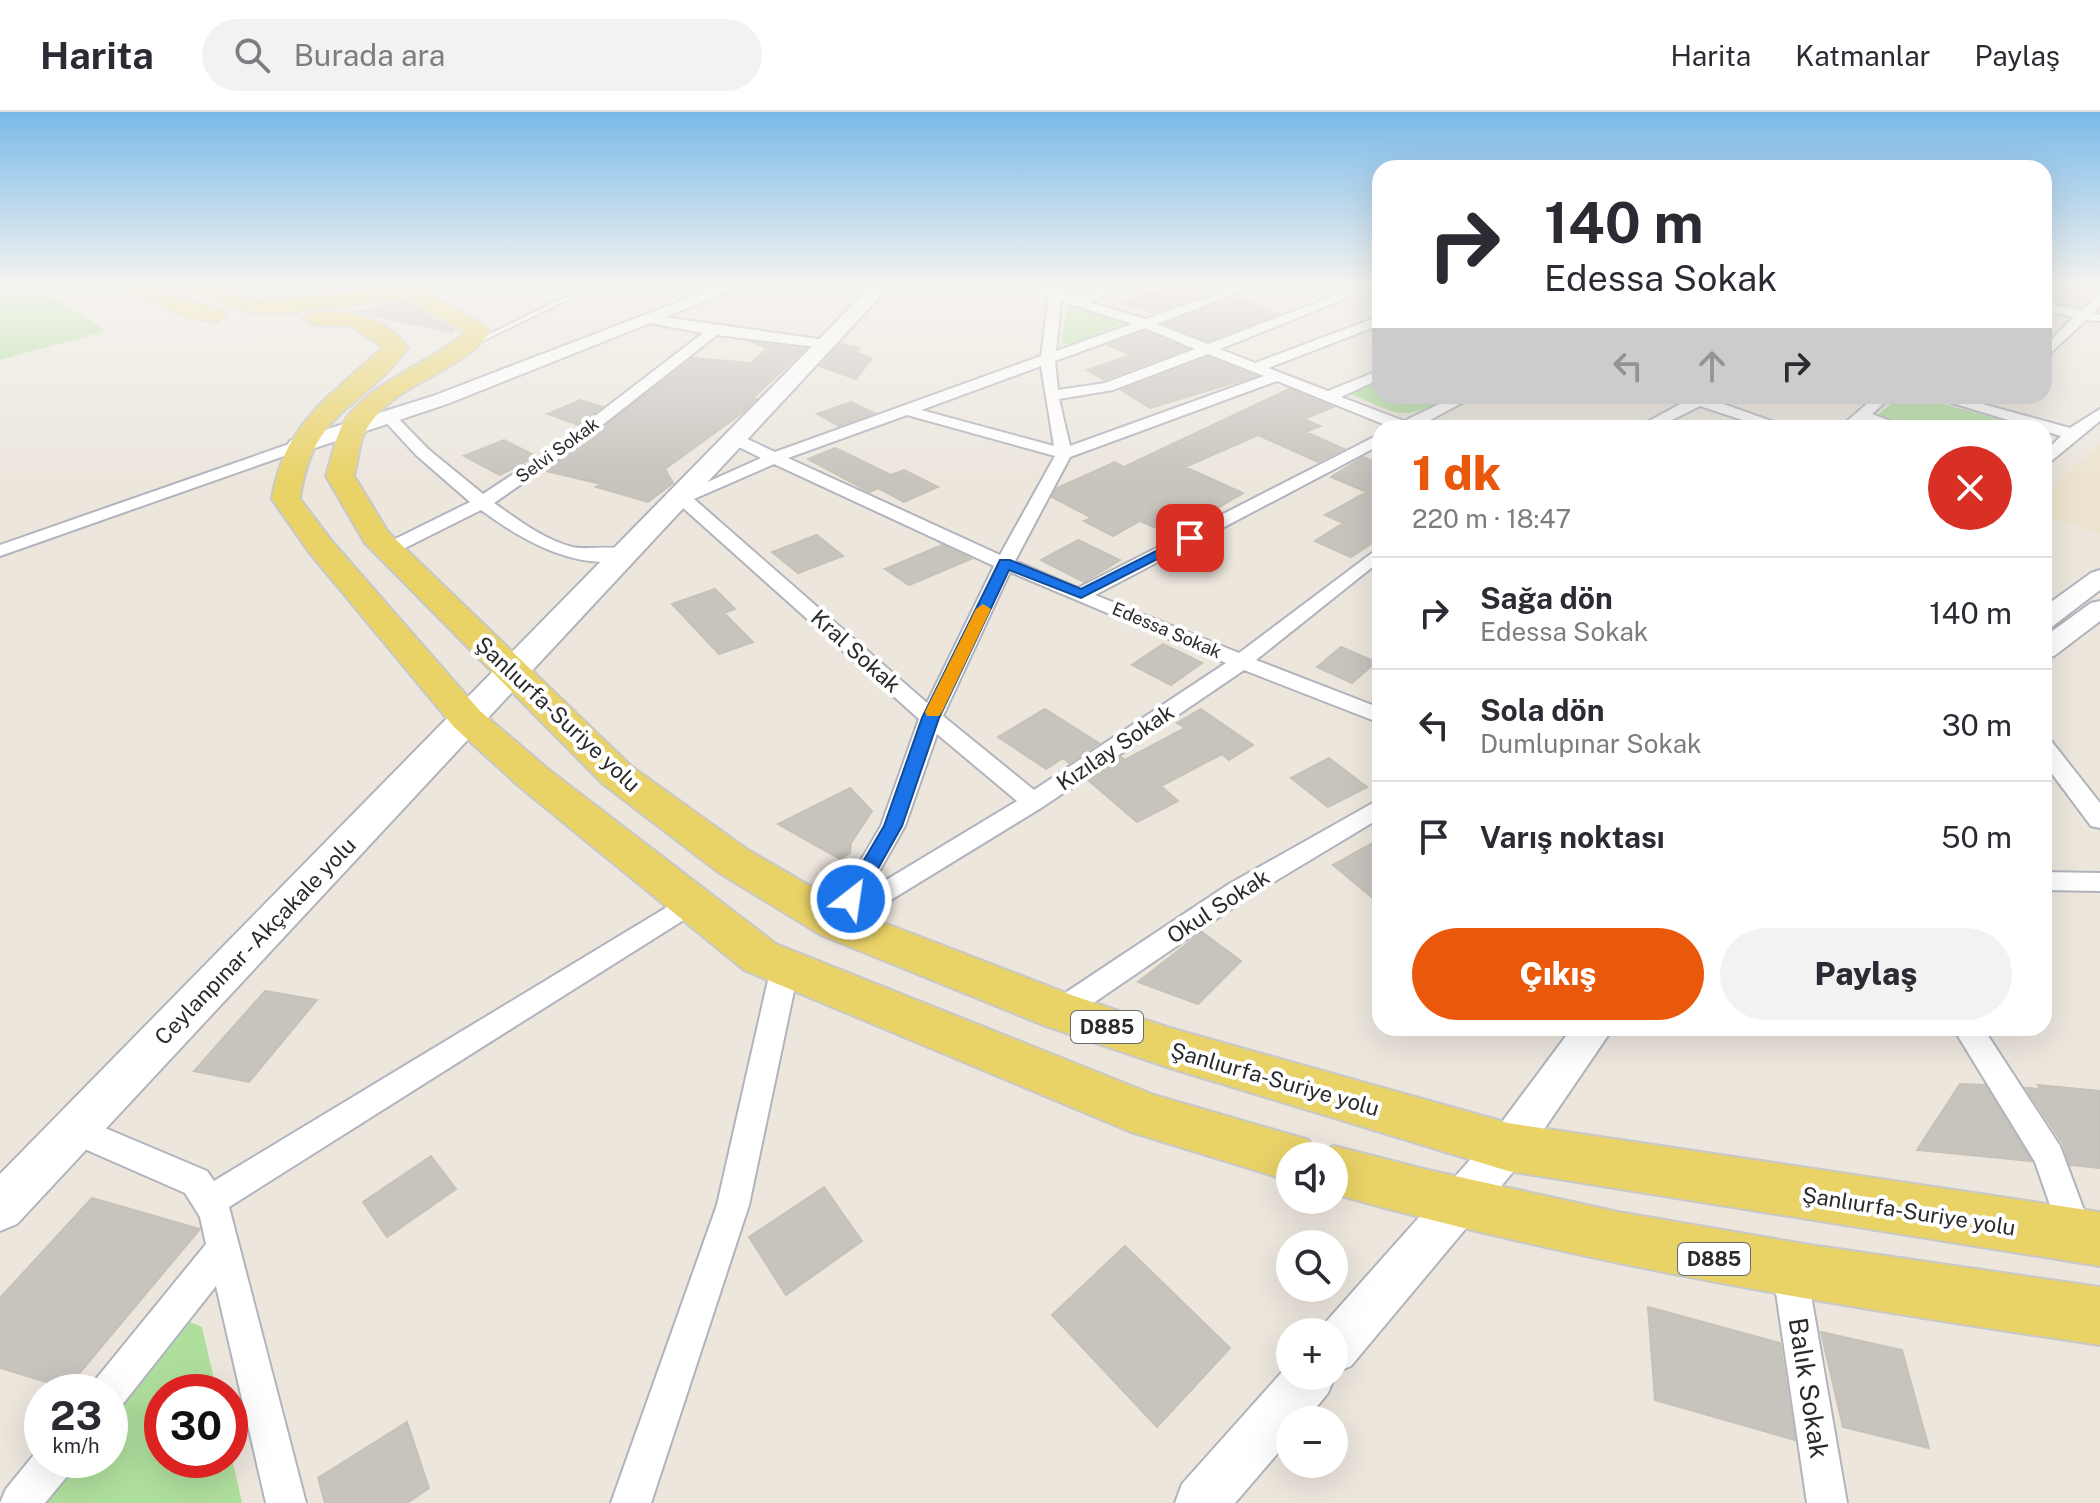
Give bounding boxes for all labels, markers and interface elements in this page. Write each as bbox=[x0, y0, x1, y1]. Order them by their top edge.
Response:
search box bbox=[202, 19, 762, 91]
text: Harita bbox=[40, 33, 154, 78]
icon: search bbox=[230, 33, 274, 77]
text: Burada ara bbox=[294, 37, 445, 73]
text: Harita bbox=[1670, 39, 1751, 72]
text: Katmanlar bbox=[1795, 39, 1931, 72]
text: Paylaş bbox=[1975, 39, 2060, 72]
text: 140 m bbox=[1544, 190, 1704, 256]
icon: right bbox=[1412, 192, 1516, 296]
text: Edessa Sokak bbox=[1544, 257, 1777, 299]
icon: left bbox=[1606, 344, 1650, 388]
icon: ahead bbox=[1690, 344, 1734, 388]
icon: right bbox=[1774, 344, 1818, 388]
street label: Selvi Sokak bbox=[511, 413, 603, 487]
text: 1 dk bbox=[1412, 444, 1501, 501]
button: close bbox=[1928, 446, 2012, 530]
text: 220 m · 18:47 bbox=[1412, 503, 1571, 534]
pin bbox=[1156, 504, 1224, 572]
icon: arrive bbox=[1168, 516, 1212, 560]
text: Sağa dön bbox=[1480, 580, 1613, 616]
icon: right bbox=[1412, 591, 1456, 635]
text: 140 m bbox=[1929, 595, 2012, 631]
street label: Edessa Sokak bbox=[1109, 598, 1225, 662]
street label: Kral Sokak bbox=[806, 604, 906, 698]
text: Edessa Sokak bbox=[1480, 616, 1648, 647]
street label: Şanlıurfa-Suriye yolu bbox=[470, 631, 646, 797]
text: Sola dön bbox=[1480, 692, 1604, 728]
street label: Kızılay Sokak bbox=[1052, 698, 1178, 796]
icon: left bbox=[1412, 703, 1456, 747]
text: 30 m bbox=[1942, 707, 2012, 743]
text: Dumlupınar Sokak bbox=[1480, 728, 1702, 759]
icon: arrive bbox=[1412, 815, 1456, 859]
text: Varış noktası bbox=[1480, 819, 1665, 855]
text: 50 m bbox=[1941, 819, 2012, 855]
street label: Ceylanpınar - Akçakale yolu bbox=[149, 832, 361, 1050]
position arrow bbox=[809, 857, 893, 941]
street label: Okul Sokak bbox=[1162, 863, 1274, 949]
button: Çıkış bbox=[1412, 928, 1704, 1020]
button: Paylaş bbox=[1720, 928, 2012, 1020]
road number: D885 bbox=[1071, 1011, 1143, 1043]
street label: Şanlıurfa-Suriye yolu bbox=[1168, 1037, 1382, 1121]
map controls bbox=[1276, 1142, 1348, 1478]
button: sound bbox=[1276, 1142, 1348, 1214]
street label: Şanlıurfa-Suriye yolu bbox=[1800, 1181, 2018, 1241]
button: search bbox=[1276, 1230, 1348, 1302]
road number: D885 bbox=[1678, 1243, 1750, 1275]
street label: Balık Sokak bbox=[1783, 1315, 1835, 1461]
button: + bbox=[1276, 1318, 1348, 1390]
speed limit sign: 30 bbox=[144, 1374, 248, 1478]
text: 23 bbox=[50, 1392, 102, 1439]
button: − bbox=[1276, 1406, 1348, 1478]
text: km/h bbox=[52, 1434, 100, 1458]

